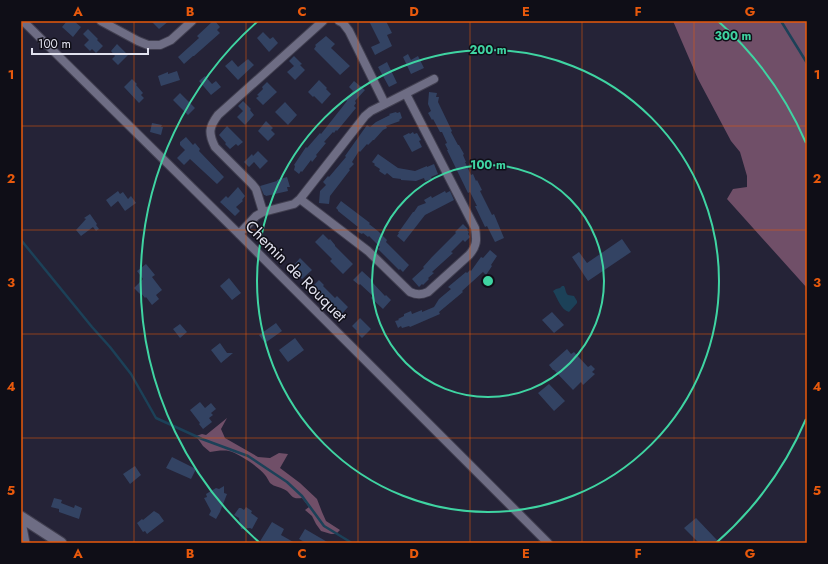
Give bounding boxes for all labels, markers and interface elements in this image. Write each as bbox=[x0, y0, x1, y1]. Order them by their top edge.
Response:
text: A bbox=[72, 2, 83, 21]
text: B bbox=[186, 2, 195, 21]
text: C bbox=[297, 2, 307, 21]
text: D bbox=[409, 2, 419, 21]
text: E bbox=[522, 2, 530, 21]
text: F bbox=[634, 2, 642, 21]
text: G bbox=[745, 2, 756, 21]
text: 300 m bbox=[715, 27, 752, 45]
scale bar bbox=[32, 30, 148, 56]
text: 100 m bbox=[38, 35, 71, 53]
text: 200 m bbox=[469, 41, 507, 59]
text: 1 bbox=[8, 65, 14, 84]
text: 1 bbox=[814, 65, 820, 84]
text: 100 m bbox=[470, 156, 506, 174]
text: 2 bbox=[7, 169, 15, 188]
text: 2 bbox=[813, 169, 821, 188]
street label: Chemin de Rouquet bbox=[240, 215, 352, 327]
text: 3 bbox=[7, 273, 15, 292]
text: 3 bbox=[813, 273, 821, 292]
centre of rings bbox=[481, 274, 495, 288]
text: 4 bbox=[6, 377, 16, 396]
text: 4 bbox=[812, 377, 822, 396]
text: 5 bbox=[7, 481, 15, 500]
text: 5 bbox=[813, 481, 821, 500]
text: A bbox=[72, 544, 83, 563]
text: B bbox=[186, 544, 195, 563]
text: C bbox=[297, 544, 307, 563]
text: D bbox=[409, 544, 419, 563]
text: E bbox=[522, 544, 530, 563]
text: F bbox=[634, 544, 642, 563]
text: G bbox=[745, 544, 756, 563]

